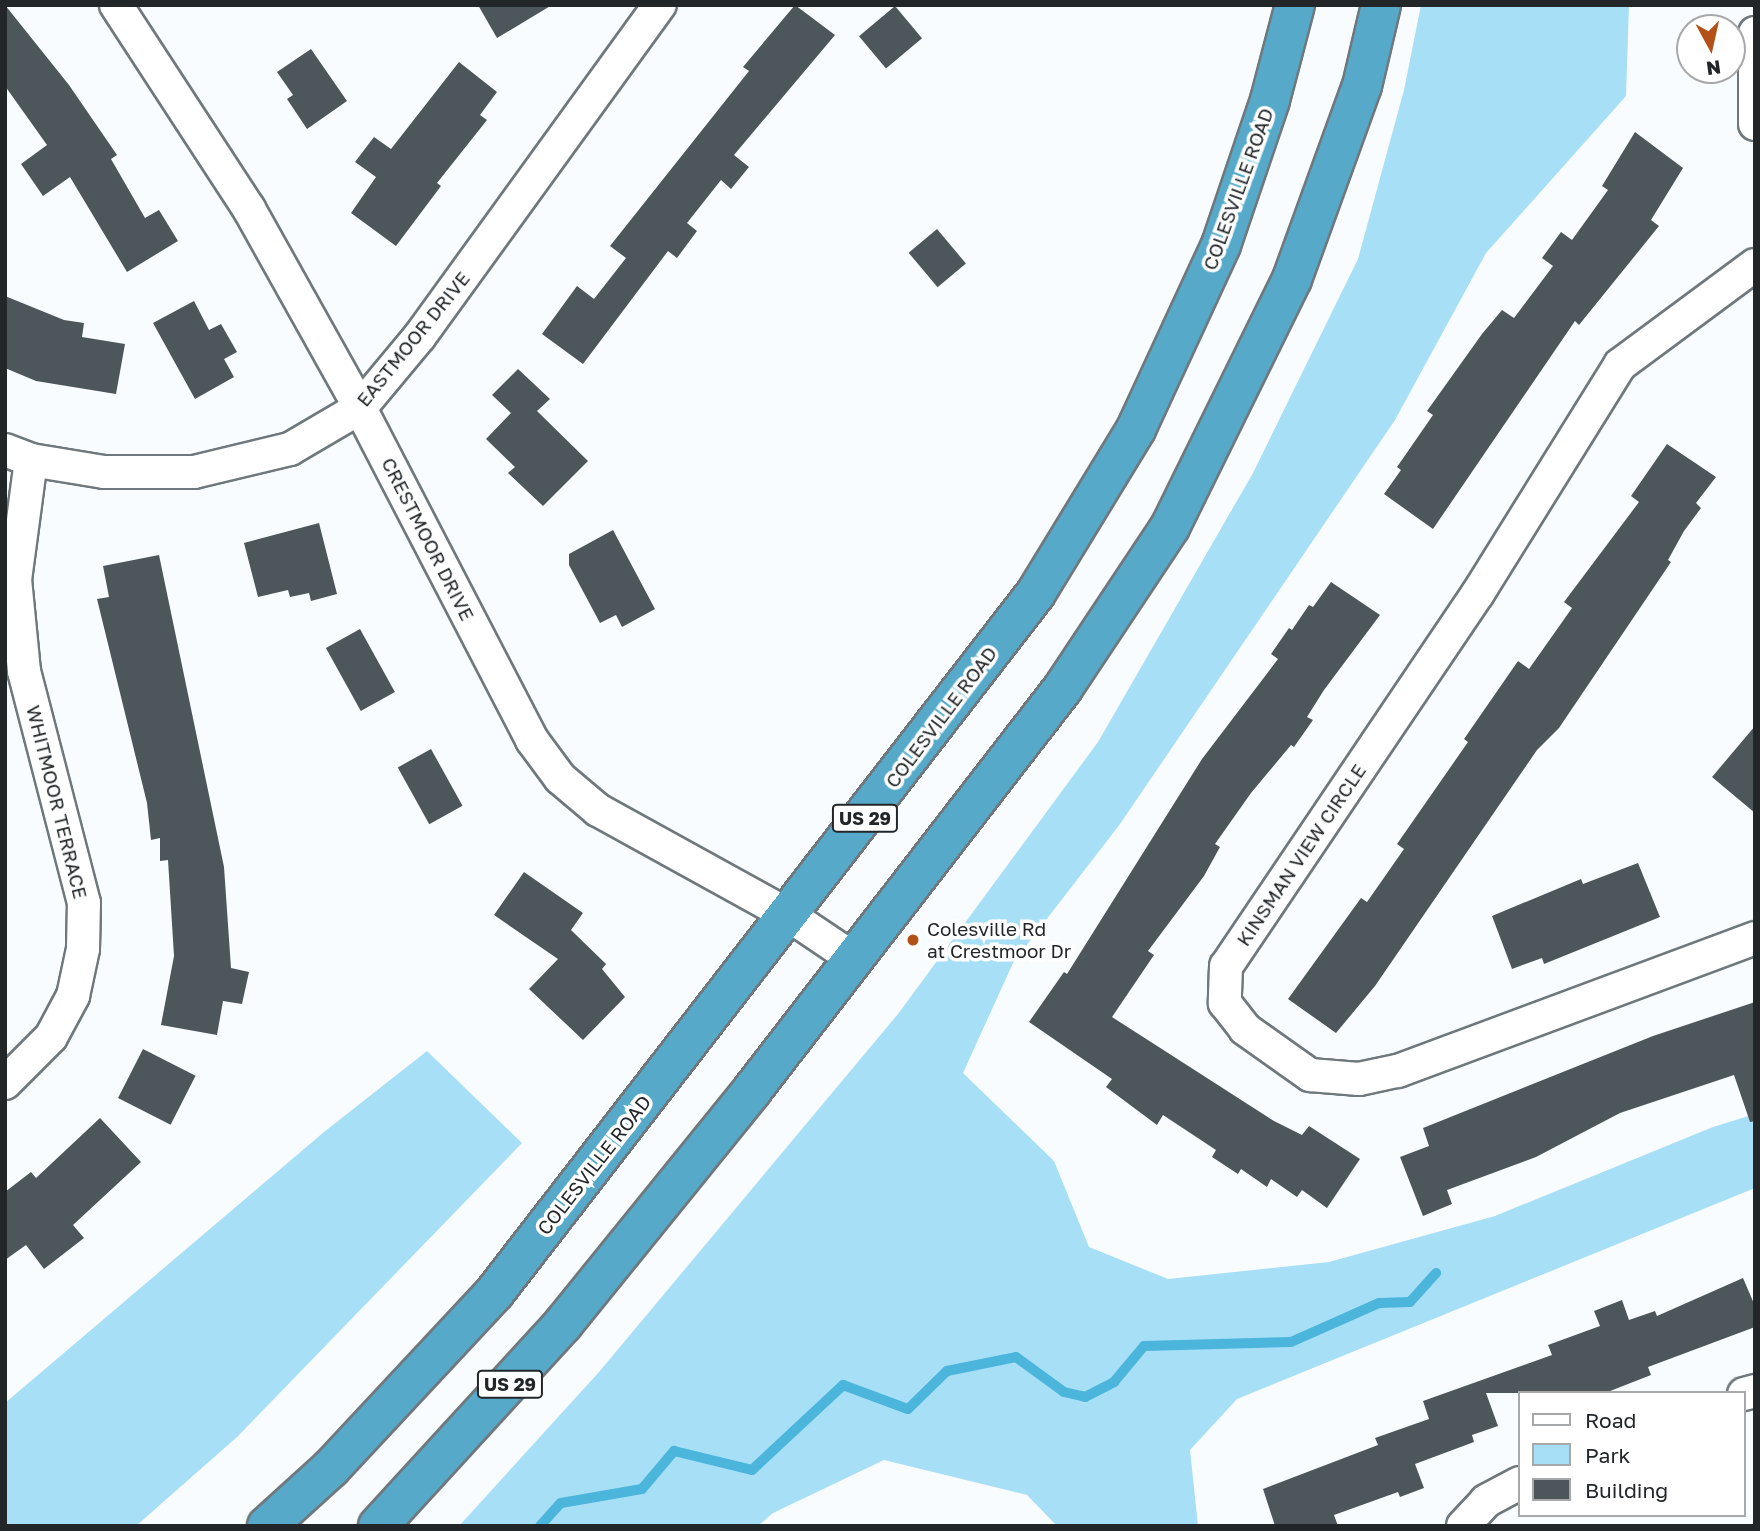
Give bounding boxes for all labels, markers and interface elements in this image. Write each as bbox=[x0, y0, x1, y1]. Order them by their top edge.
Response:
north arrow bbox=[1676, 14, 1746, 84]
text: N bbox=[1705, 56, 1722, 81]
street label: COLESVILLE ROAD bbox=[1198, 105, 1278, 273]
street label: EASTMOOR DRIVE bbox=[352, 267, 474, 411]
street label: CRESTMOOR DRIVE bbox=[377, 454, 479, 624]
street label: COLESVILLE ROAD bbox=[881, 642, 1001, 792]
street label: WHITMOOR TERRACE bbox=[22, 703, 92, 901]
street label: KINSMAN VIEW CIRCLE bbox=[1232, 760, 1370, 950]
road number: US 29 bbox=[832, 804, 898, 832]
place label: Colesville Rd at Crestmoor Dr bbox=[927, 918, 1071, 962]
marker: Colesville Rd at Crestmoor Dr bbox=[905, 932, 921, 948]
street label: COLESVILLE ROAD bbox=[533, 1091, 655, 1239]
road number: US 29 bbox=[477, 1370, 543, 1399]
legend bbox=[1518, 1391, 1746, 1517]
text: Road bbox=[1585, 1407, 1636, 1433]
text: Park bbox=[1585, 1442, 1630, 1468]
text: Building bbox=[1585, 1477, 1668, 1503]

